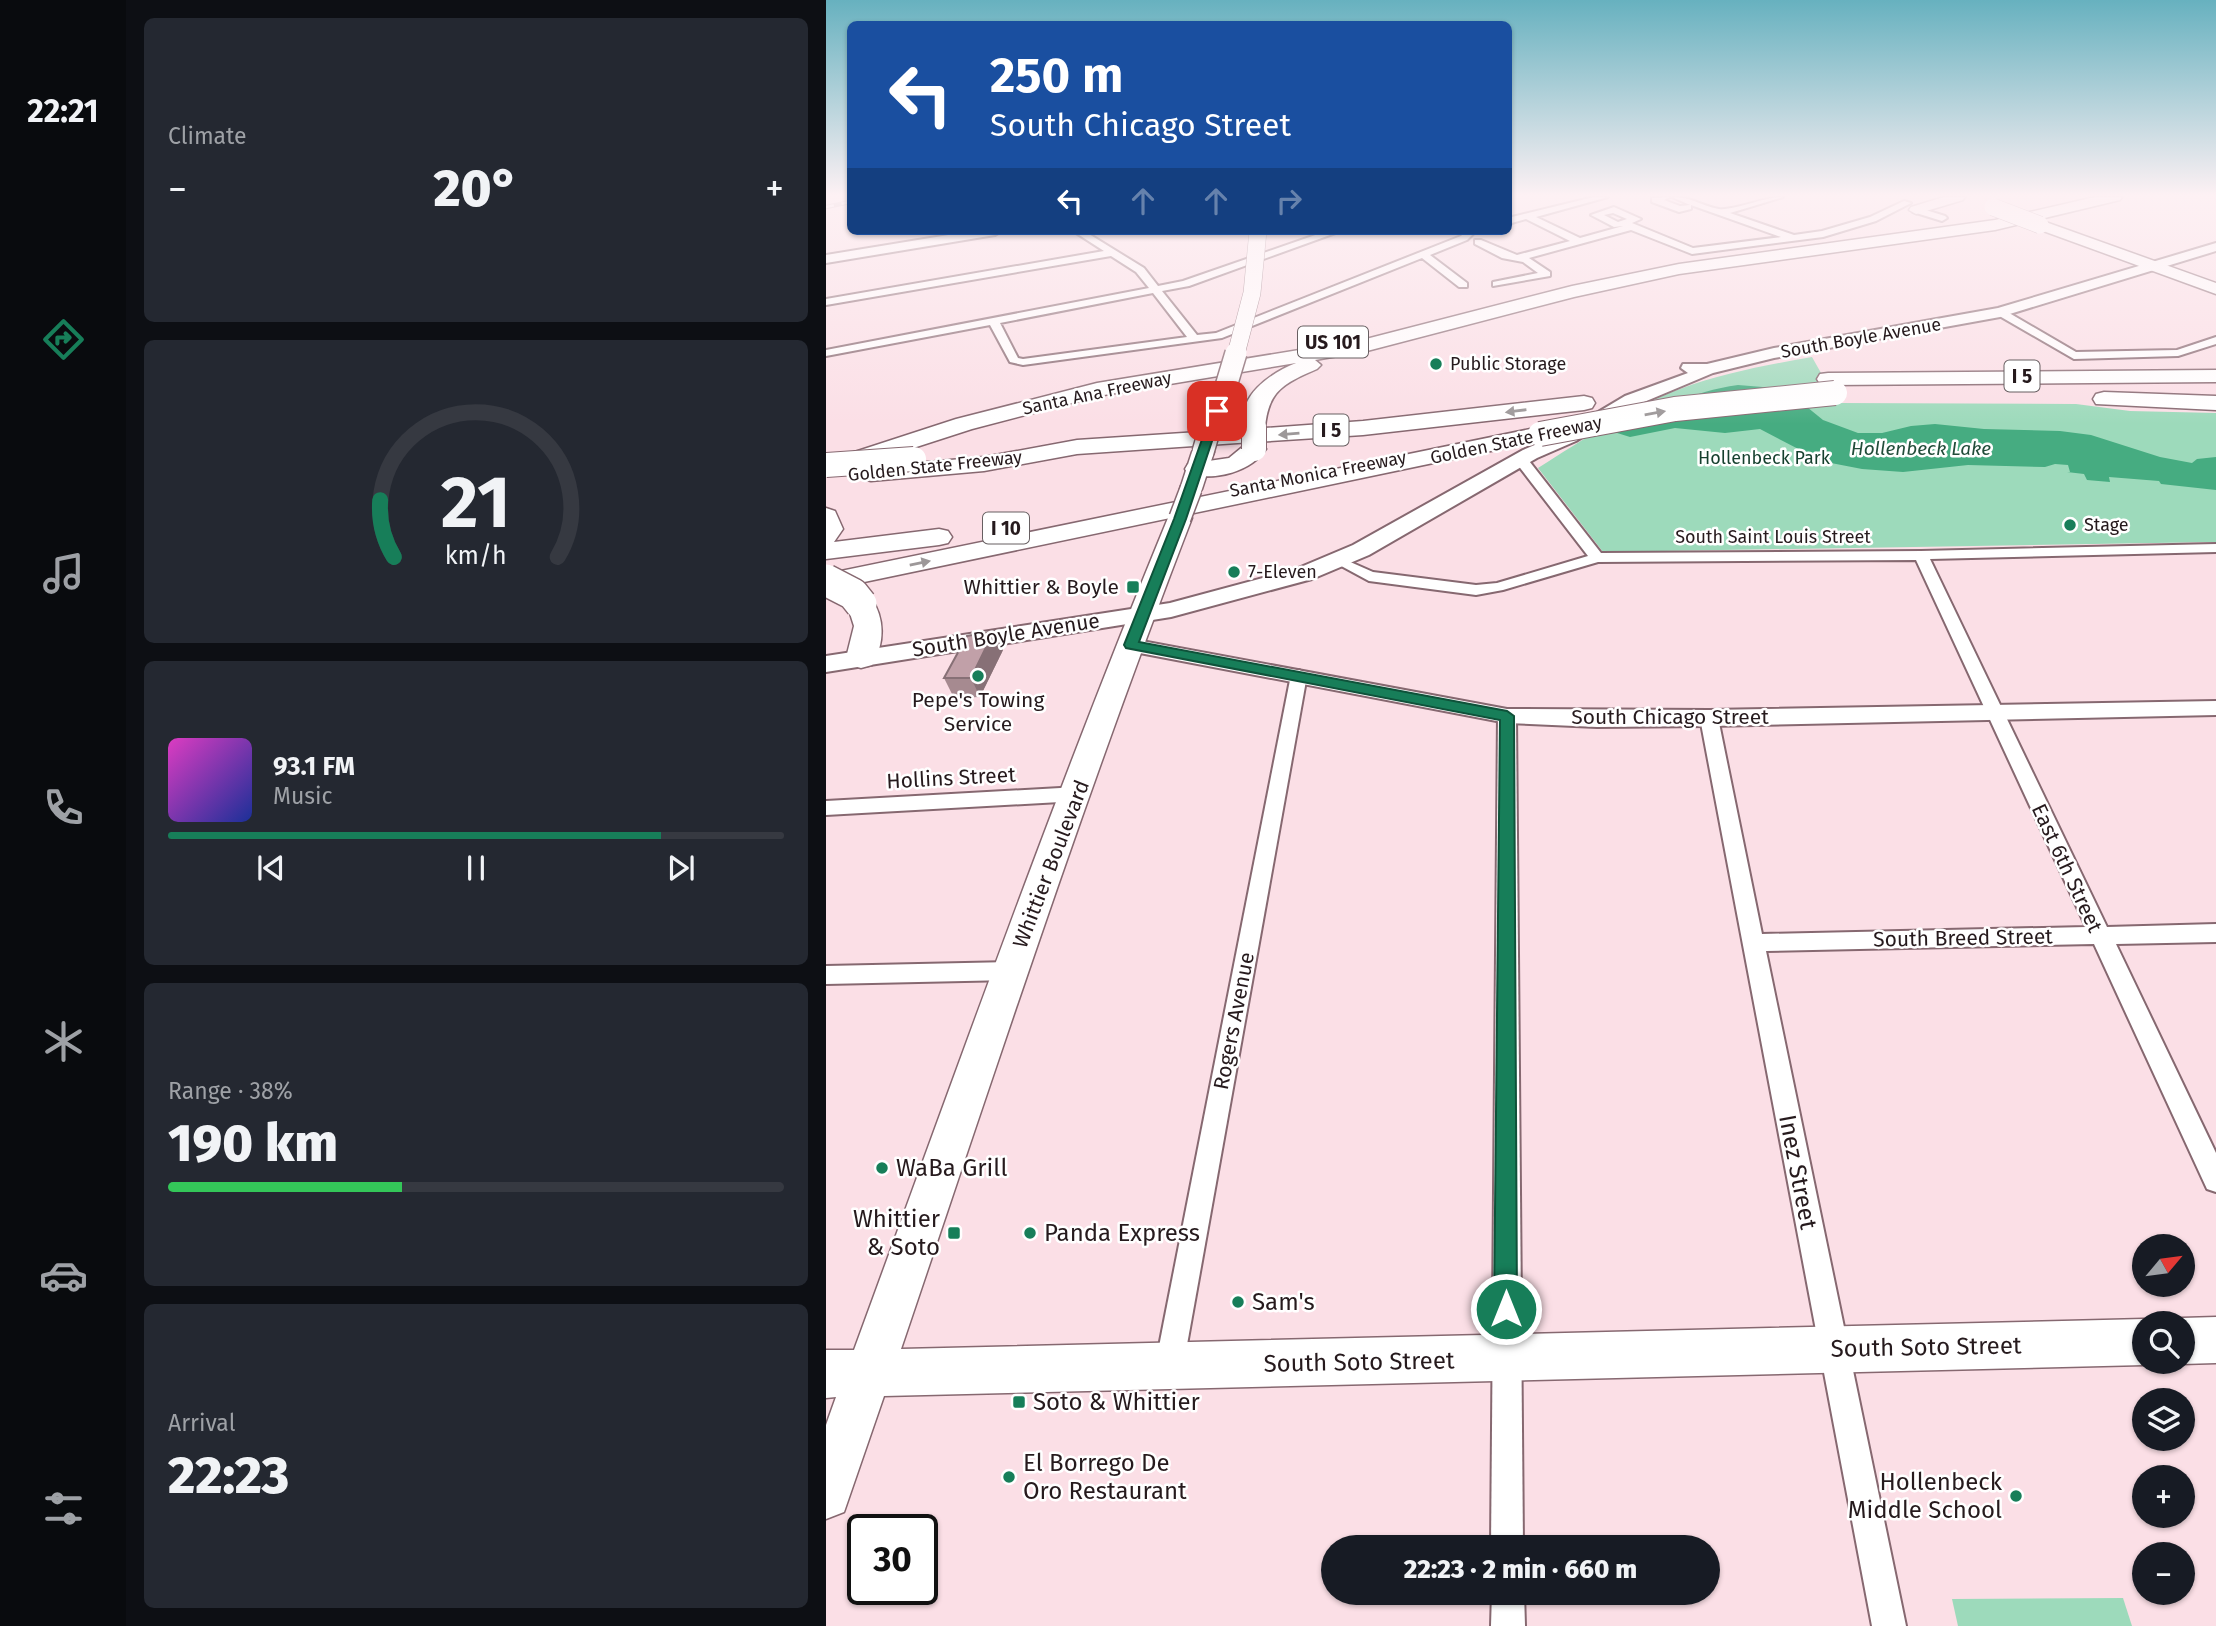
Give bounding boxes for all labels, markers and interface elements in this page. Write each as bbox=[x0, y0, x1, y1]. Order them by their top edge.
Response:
text: 250 m bbox=[990, 46, 1123, 105]
icon: left bbox=[875, 49, 966, 140]
text: 22:21 bbox=[27, 92, 99, 130]
text: South Chicago Street bbox=[990, 106, 1291, 144]
text: Climate bbox=[168, 122, 247, 150]
text: 20° bbox=[433, 157, 519, 220]
text: − bbox=[168, 166, 187, 212]
text: + bbox=[765, 166, 784, 212]
icon: left bbox=[1051, 182, 1089, 220]
icon: ahead bbox=[1124, 182, 1162, 220]
icon: ahead bbox=[1197, 182, 1235, 220]
icon: right bbox=[1270, 182, 1308, 220]
street label: South Boyle Avenue bbox=[1779, 313, 1943, 363]
icon: directions bbox=[39, 315, 88, 364]
road number: US 101 bbox=[1298, 326, 1368, 358]
place label: Public Storage bbox=[1450, 353, 1566, 375]
marker: Public Storage bbox=[1428, 356, 1444, 372]
road number: I 5 bbox=[2004, 360, 2040, 392]
street label: Santa Ana Freeway bbox=[1020, 366, 1174, 420]
pin bbox=[1187, 381, 1247, 441]
icon: arrive bbox=[1198, 392, 1236, 430]
one-way arrow bbox=[1505, 406, 1527, 417]
one-way arrow bbox=[1644, 407, 1666, 418]
street label: Golden State Freeway bbox=[1428, 411, 1604, 469]
road number: I 5 bbox=[1314, 414, 1348, 446]
one-way arrow bbox=[1278, 429, 1300, 440]
water label: Hollenbeck Lake bbox=[1851, 437, 1991, 460]
street label: Golden State Freeway bbox=[847, 446, 1023, 486]
street label: Santa Monica Freeway bbox=[1228, 446, 1408, 502]
park label: Hollenbeck Park bbox=[1698, 447, 1831, 469]
text: 21 bbox=[441, 460, 511, 547]
road number: I 10 bbox=[983, 512, 1029, 544]
place label: Stage bbox=[2084, 514, 2129, 536]
marker: Stage bbox=[2062, 517, 2078, 533]
street label: South Saint Louis Street bbox=[1675, 526, 1871, 548]
text: km/h bbox=[445, 541, 507, 571]
icon: music bbox=[39, 549, 88, 598]
one-way arrow bbox=[909, 557, 931, 568]
place label: 7-Eleven bbox=[1248, 561, 1317, 583]
marker: 7-Eleven bbox=[1226, 564, 1242, 580]
place label: Whittier & Boyle bbox=[964, 574, 1119, 600]
marker: Whittier & Boyle bbox=[1125, 579, 1141, 595]
street label: South Boyle Avenue bbox=[910, 607, 1102, 663]
marker: Pepe's Towing Service bbox=[970, 668, 986, 684]
place label: Pepe's Towing Service bbox=[912, 687, 1044, 737]
street label: South Chicago Street bbox=[1571, 704, 1769, 730]
text: 93.1 FM bbox=[273, 751, 355, 782]
street label: Hollins Street bbox=[886, 762, 1017, 794]
street label: Whittier Boulevard bbox=[1007, 776, 1095, 952]
text: Music bbox=[273, 782, 333, 810]
icon: phone bbox=[39, 783, 88, 832]
street label: East 6th Street bbox=[2026, 800, 2108, 937]
icon: previous bbox=[252, 849, 290, 887]
icon: pause bbox=[457, 849, 495, 887]
icon: next bbox=[662, 849, 700, 887]
street label: South Breed Street bbox=[1873, 923, 2053, 953]
street label: Rogers Avenue bbox=[1208, 950, 1260, 1092]
icon: climate bbox=[39, 1017, 88, 1066]
text: Range · 38% bbox=[168, 1077, 293, 1105]
text: 190 km bbox=[168, 1112, 338, 1175]
street label: Inez Street bbox=[1773, 1112, 1823, 1232]
place label: WaBa Grill bbox=[896, 1154, 1007, 1182]
marker: WaBa Grill bbox=[874, 1160, 890, 1176]
place label: Whittier & Soto bbox=[853, 1205, 941, 1261]
place label: Panda Express bbox=[1044, 1219, 1200, 1247]
marker: Whittier & Soto bbox=[946, 1225, 962, 1241]
marker: Panda Express bbox=[1022, 1225, 1038, 1241]
north arrow bbox=[2132, 1234, 2194, 1297]
map controls bbox=[2132, 1234, 2195, 1605]
icon: car bbox=[39, 1251, 88, 1300]
position arrow bbox=[1469, 1272, 1543, 1346]
place label: Sam's bbox=[1252, 1288, 1315, 1316]
marker: Sam's bbox=[1230, 1294, 1246, 1310]
button: search bbox=[2132, 1311, 2195, 1374]
street label: South Soto Street bbox=[1830, 1331, 2022, 1363]
street label: South Soto Street bbox=[1263, 1346, 1455, 1378]
place label: Soto & Whittier bbox=[1033, 1388, 1200, 1416]
button: layers bbox=[2132, 1388, 2195, 1451]
marker: Soto & Whittier bbox=[1011, 1394, 1027, 1410]
text: Arrival bbox=[168, 1409, 235, 1437]
text: 22:23 bbox=[168, 1444, 289, 1507]
place label: El Borrego De Oro Restaurant bbox=[1023, 1449, 1187, 1505]
button: + bbox=[2132, 1465, 2195, 1528]
place label: Hollenbeck Middle School bbox=[1848, 1468, 2003, 1524]
marker: El Borrego De Oro Restaurant bbox=[1001, 1469, 1017, 1485]
icon: filters bbox=[39, 1484, 88, 1533]
marker: Hollenbeck Middle School bbox=[2008, 1488, 2024, 1504]
speed limit sign: 30 bbox=[847, 1514, 938, 1605]
button: − bbox=[2132, 1542, 2195, 1605]
text: 22:23 · 2 min · 660 m bbox=[1404, 1554, 1637, 1585]

